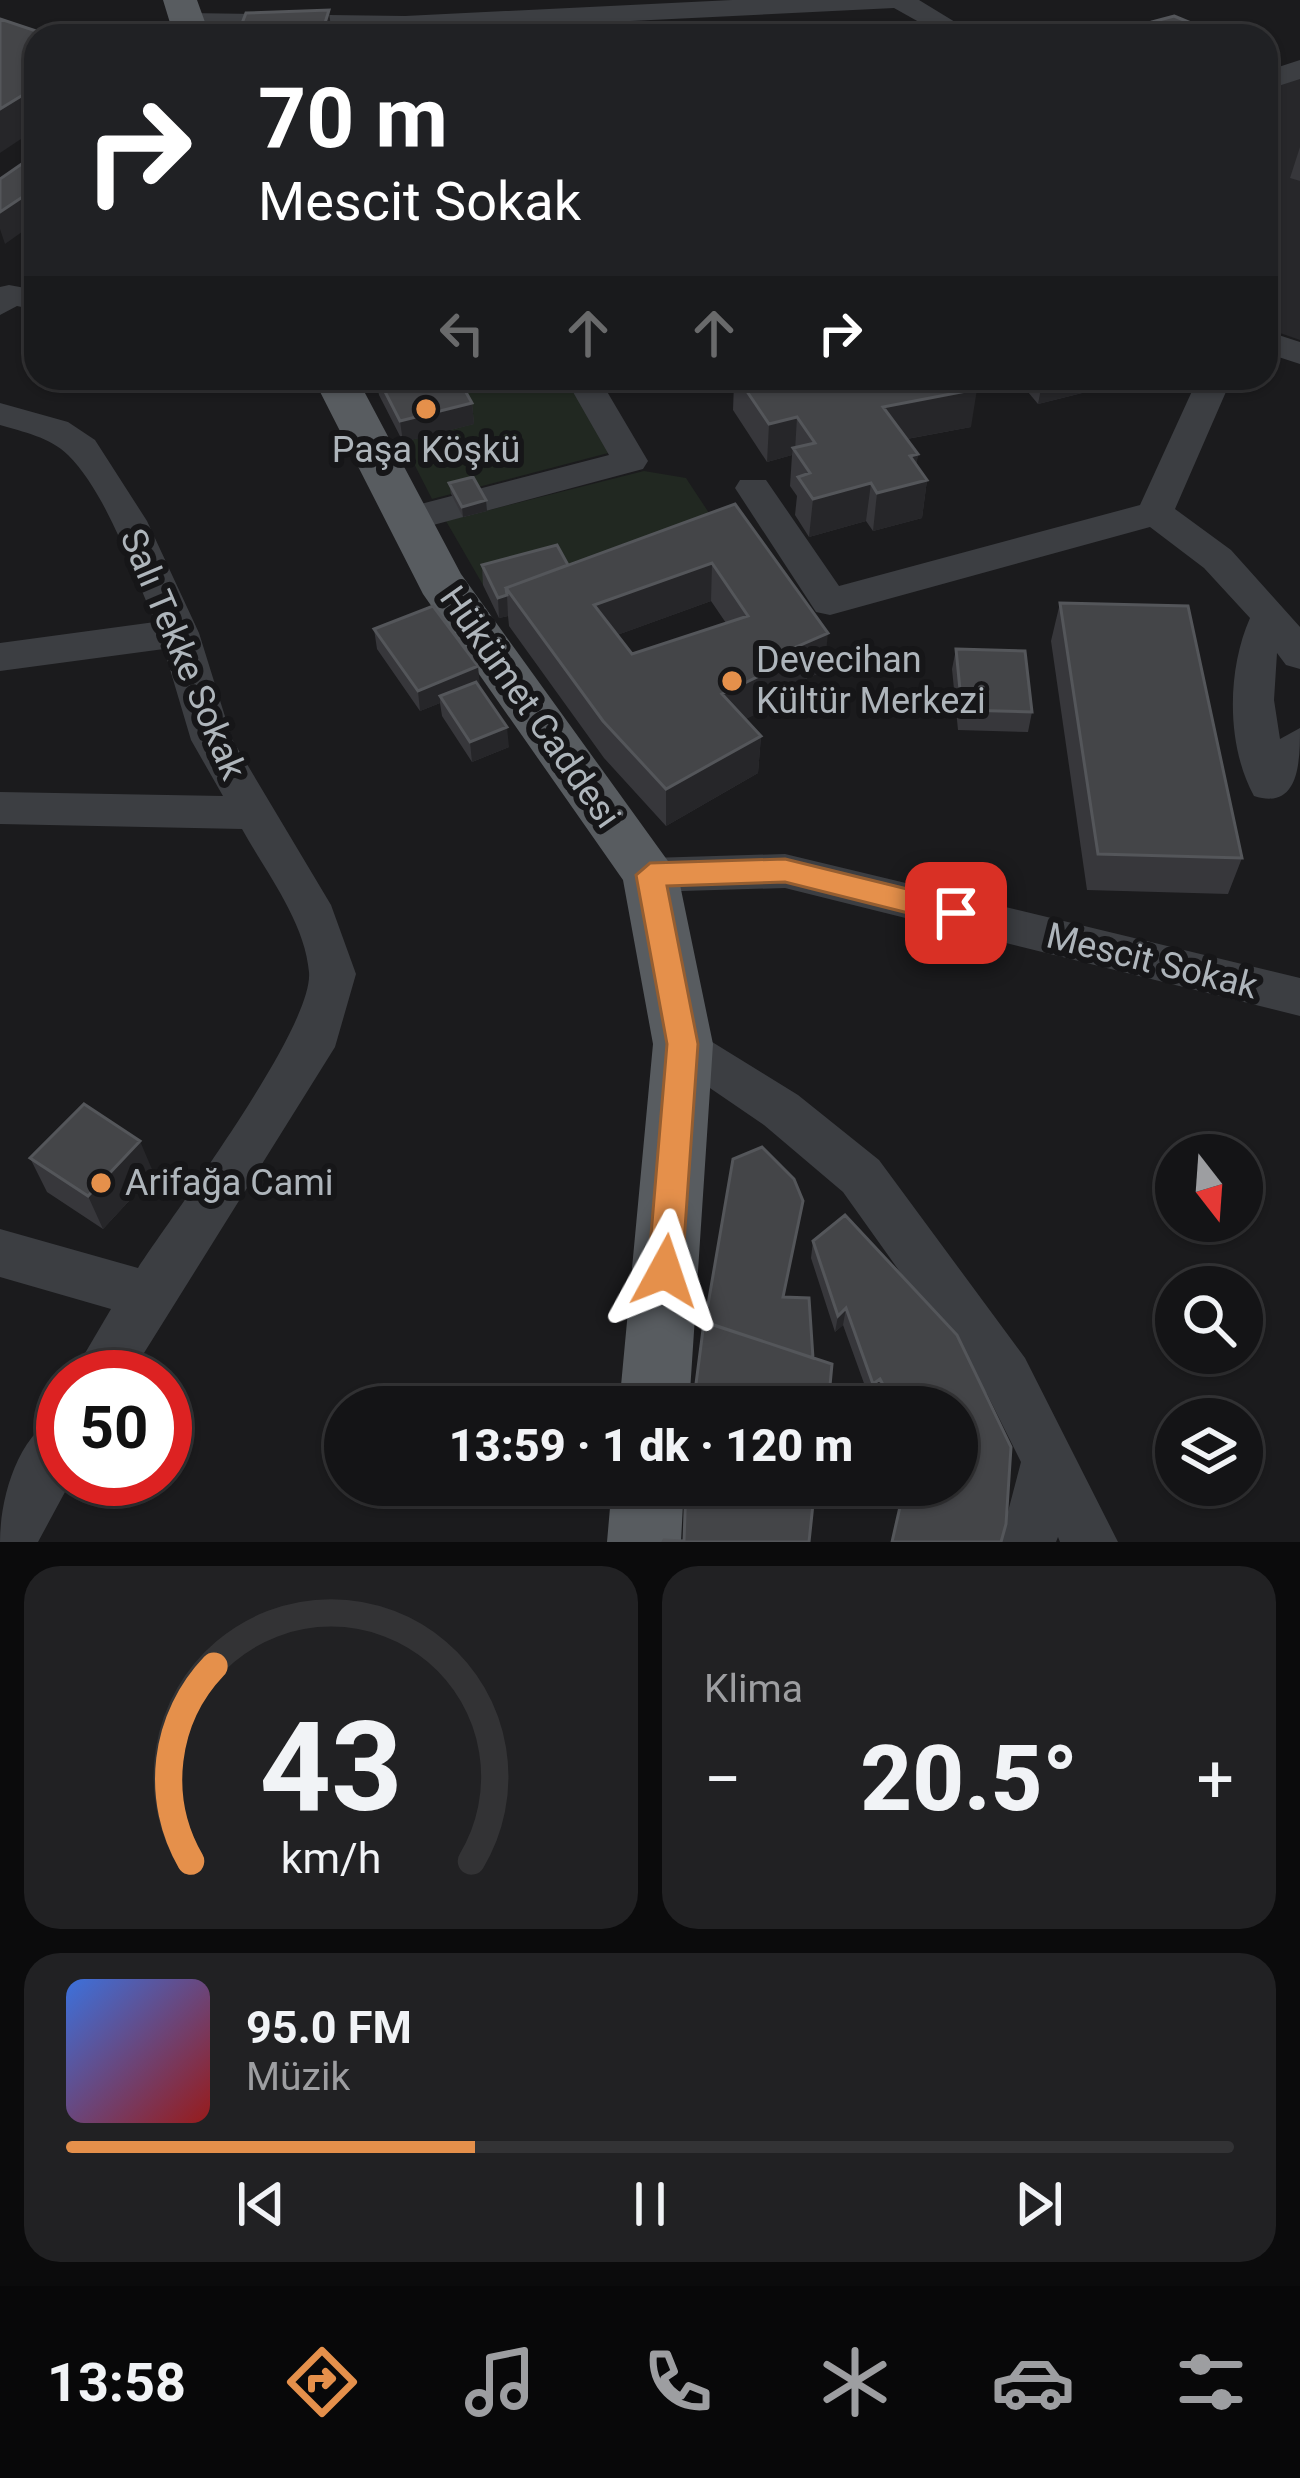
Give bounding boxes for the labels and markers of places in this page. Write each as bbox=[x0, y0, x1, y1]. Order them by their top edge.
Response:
marker: Paşa Köşkü bbox=[413, 396, 439, 422]
place label: Paşa Köşkü bbox=[332, 429, 520, 471]
place label: Devecihan Kültür Merkezi bbox=[756, 639, 986, 722]
marker: Devecihan Kültür Merkezi bbox=[719, 668, 745, 694]
pin bbox=[905, 862, 1007, 964]
place label: Arifağa Cami bbox=[125, 1162, 334, 1204]
marker: Arifağa Cami bbox=[88, 1170, 114, 1196]

